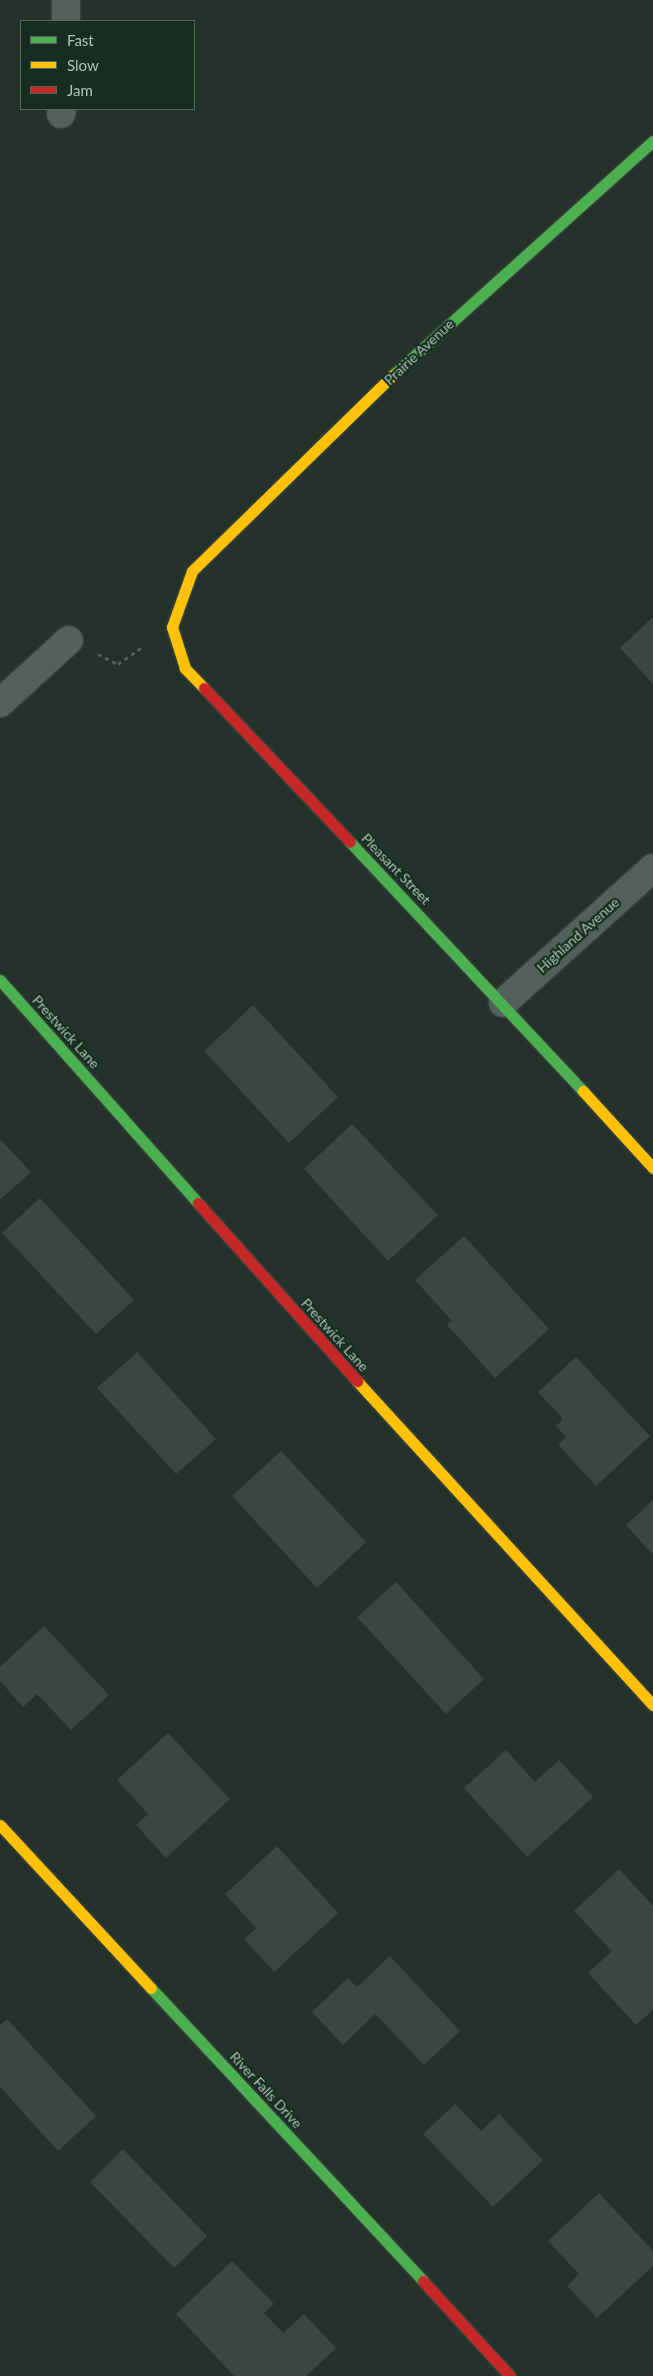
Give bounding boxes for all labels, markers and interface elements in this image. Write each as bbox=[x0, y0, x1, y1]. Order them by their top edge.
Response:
legend bbox=[20, 20, 195, 110]
text: Fast bbox=[67, 31, 94, 49]
text: Slow bbox=[67, 56, 99, 74]
text: Jam bbox=[67, 81, 93, 99]
street label: Prairie Avenue bbox=[381, 315, 457, 389]
street label: Pleasant Street bbox=[358, 830, 434, 908]
street label: Highland Avenue bbox=[533, 894, 623, 976]
street label: Prestwick Lane bbox=[29, 992, 103, 1072]
street label: Prestwick Lane bbox=[298, 1295, 372, 1375]
street label: River Falls Drive bbox=[226, 2048, 306, 2132]

